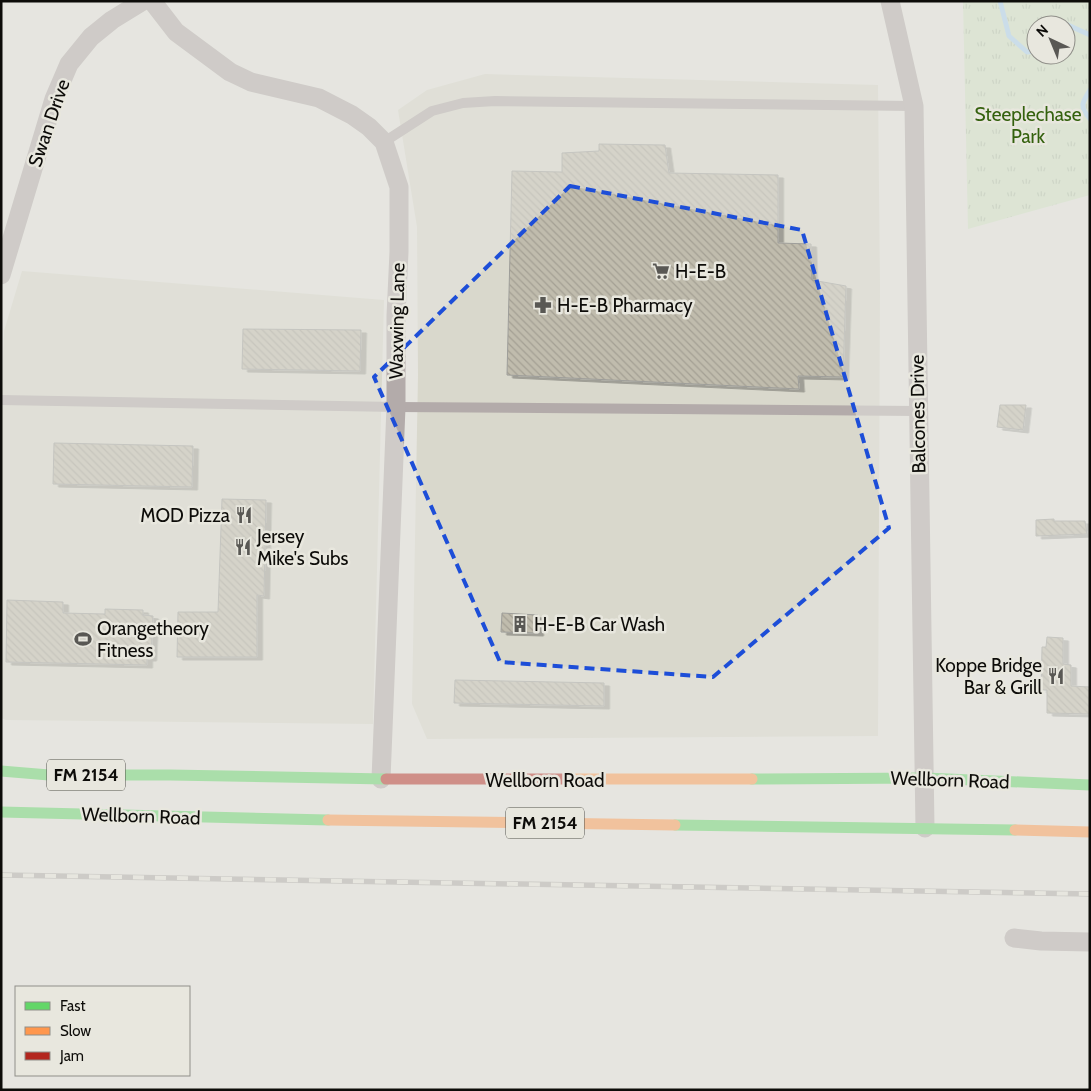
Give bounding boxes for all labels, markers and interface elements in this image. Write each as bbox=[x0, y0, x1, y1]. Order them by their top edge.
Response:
north arrow bbox=[1026, 15, 1076, 65]
text: N bbox=[1032, 21, 1052, 41]
street label: Swan Drive bbox=[23, 76, 75, 170]
park label: Steeplechase Park bbox=[975, 103, 1082, 148]
place label: H-E-B bbox=[675, 260, 726, 283]
supermarket icon: H-E-B bbox=[651, 261, 671, 281]
street label: Waxwing Lane bbox=[384, 262, 410, 379]
place label: H-E-B Pharmacy bbox=[557, 294, 693, 317]
pharmacy icon: H-E-B Pharmacy bbox=[533, 295, 553, 315]
street label: Balcones Drive bbox=[905, 354, 931, 474]
place label: MOD Pizza bbox=[140, 504, 230, 527]
restaurant icon: MOD Pizza bbox=[234, 505, 254, 525]
place label: Jersey Mike's Subs bbox=[256, 525, 348, 570]
restaurant icon: Jersey Mike's Subs bbox=[233, 537, 253, 557]
place label: H-E-B Car Wash bbox=[534, 613, 665, 636]
building icon: H-E-B Car Wash bbox=[510, 614, 530, 634]
place label: Orangetheory Fitness bbox=[97, 617, 209, 662]
sports icon: Orangetheory Fitness bbox=[73, 629, 93, 649]
place label: Koppe Bridge Bar & Grill bbox=[935, 654, 1043, 699]
restaurant icon: Koppe Bridge Bar & Grill bbox=[1046, 666, 1066, 686]
road number: FM 2154 bbox=[47, 760, 125, 790]
street label: Wellborn Road bbox=[890, 766, 1010, 794]
street label: Wellborn Road bbox=[485, 769, 605, 792]
street label: Wellborn Road bbox=[81, 802, 201, 830]
road number: FM 2154 bbox=[506, 808, 584, 838]
legend bbox=[15, 986, 190, 1076]
text: Fast bbox=[60, 997, 85, 1015]
text: Slow bbox=[60, 1022, 91, 1040]
text: Jam bbox=[59, 1047, 84, 1065]

